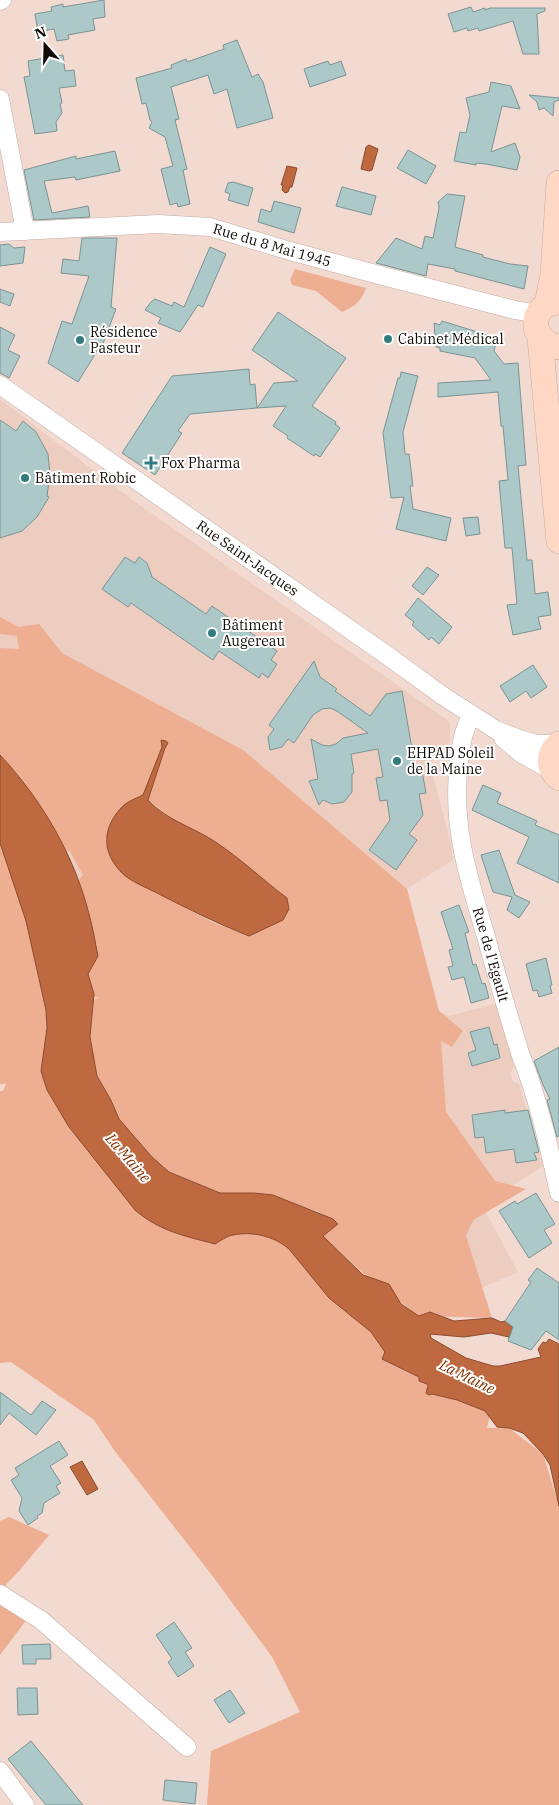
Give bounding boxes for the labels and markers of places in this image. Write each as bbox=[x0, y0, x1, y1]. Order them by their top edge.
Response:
place label: Résidence Pasteur bbox=[90, 323, 158, 357]
place label: Cabinet Médical bbox=[398, 330, 504, 348]
marker: Cabinet Médical bbox=[382, 333, 394, 345]
marker: Résidence Pasteur bbox=[74, 334, 86, 346]
place label: Fox Pharma bbox=[161, 454, 241, 472]
marker: Fox Pharma bbox=[145, 457, 157, 469]
place label: Bâtiment Robic bbox=[35, 469, 136, 487]
marker: Bâtiment Robic bbox=[19, 472, 31, 484]
place label: Bâtiment Augereau bbox=[222, 616, 285, 650]
marker: Bâtiment Augereau bbox=[206, 627, 218, 639]
place label: EHPAD Soleil de la Maine bbox=[407, 744, 494, 778]
marker: EHPAD Soleil de la Maine bbox=[391, 755, 403, 767]

